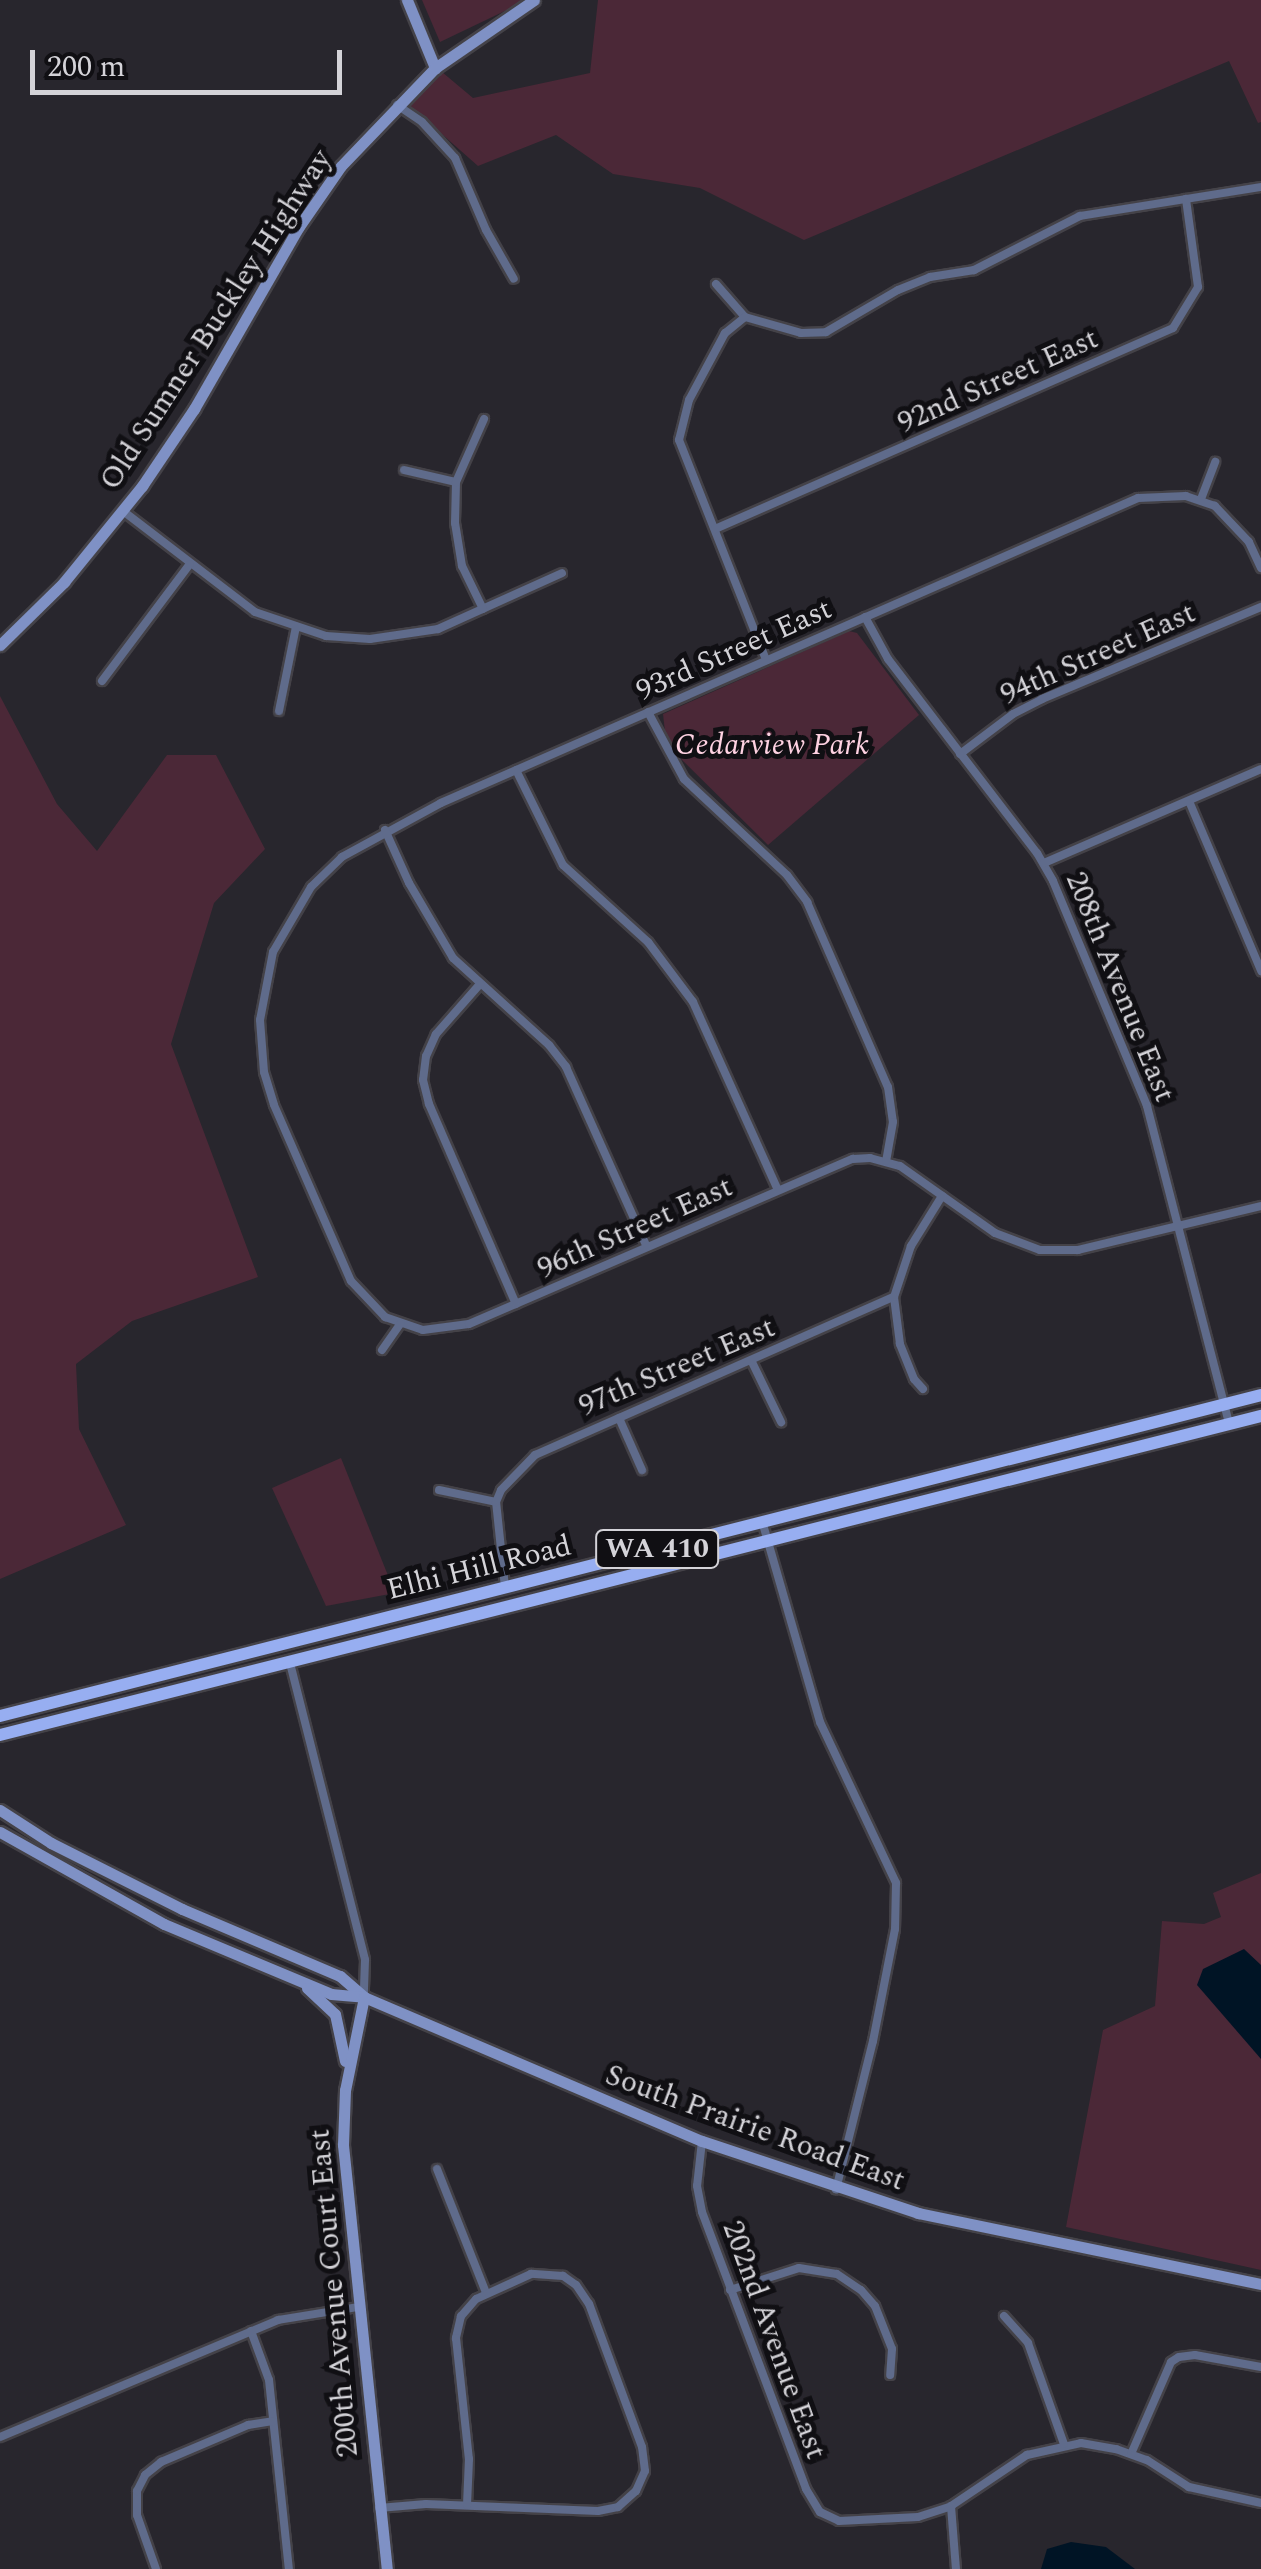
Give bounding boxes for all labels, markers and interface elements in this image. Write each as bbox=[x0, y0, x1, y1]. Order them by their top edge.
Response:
scale bar bbox=[35, 30, 348, 92]
text: 200 m bbox=[47, 44, 125, 90]
street label: Old Sumner Buckley Highway bbox=[92, 143, 340, 497]
street label: 92nd Street East bbox=[892, 321, 1104, 441]
street label: 93rd Street East bbox=[631, 591, 837, 709]
street label: 94th Street East bbox=[995, 595, 1201, 713]
park label: Cedarview Park bbox=[675, 727, 869, 763]
street label: 208th Avenue East bbox=[1057, 867, 1183, 1107]
street label: 96th Street East bbox=[532, 1169, 738, 1287]
street label: 97th Street East bbox=[574, 1310, 780, 1424]
road number: WA 410 bbox=[594, 1526, 720, 1572]
street label: Elhi Hill Road bbox=[383, 1528, 575, 1608]
street label: South Prairie Road East bbox=[600, 2057, 910, 2199]
street label: 200th Avenue Court East bbox=[302, 2127, 366, 2459]
street label: 202nd Avenue East bbox=[714, 2216, 834, 2464]

